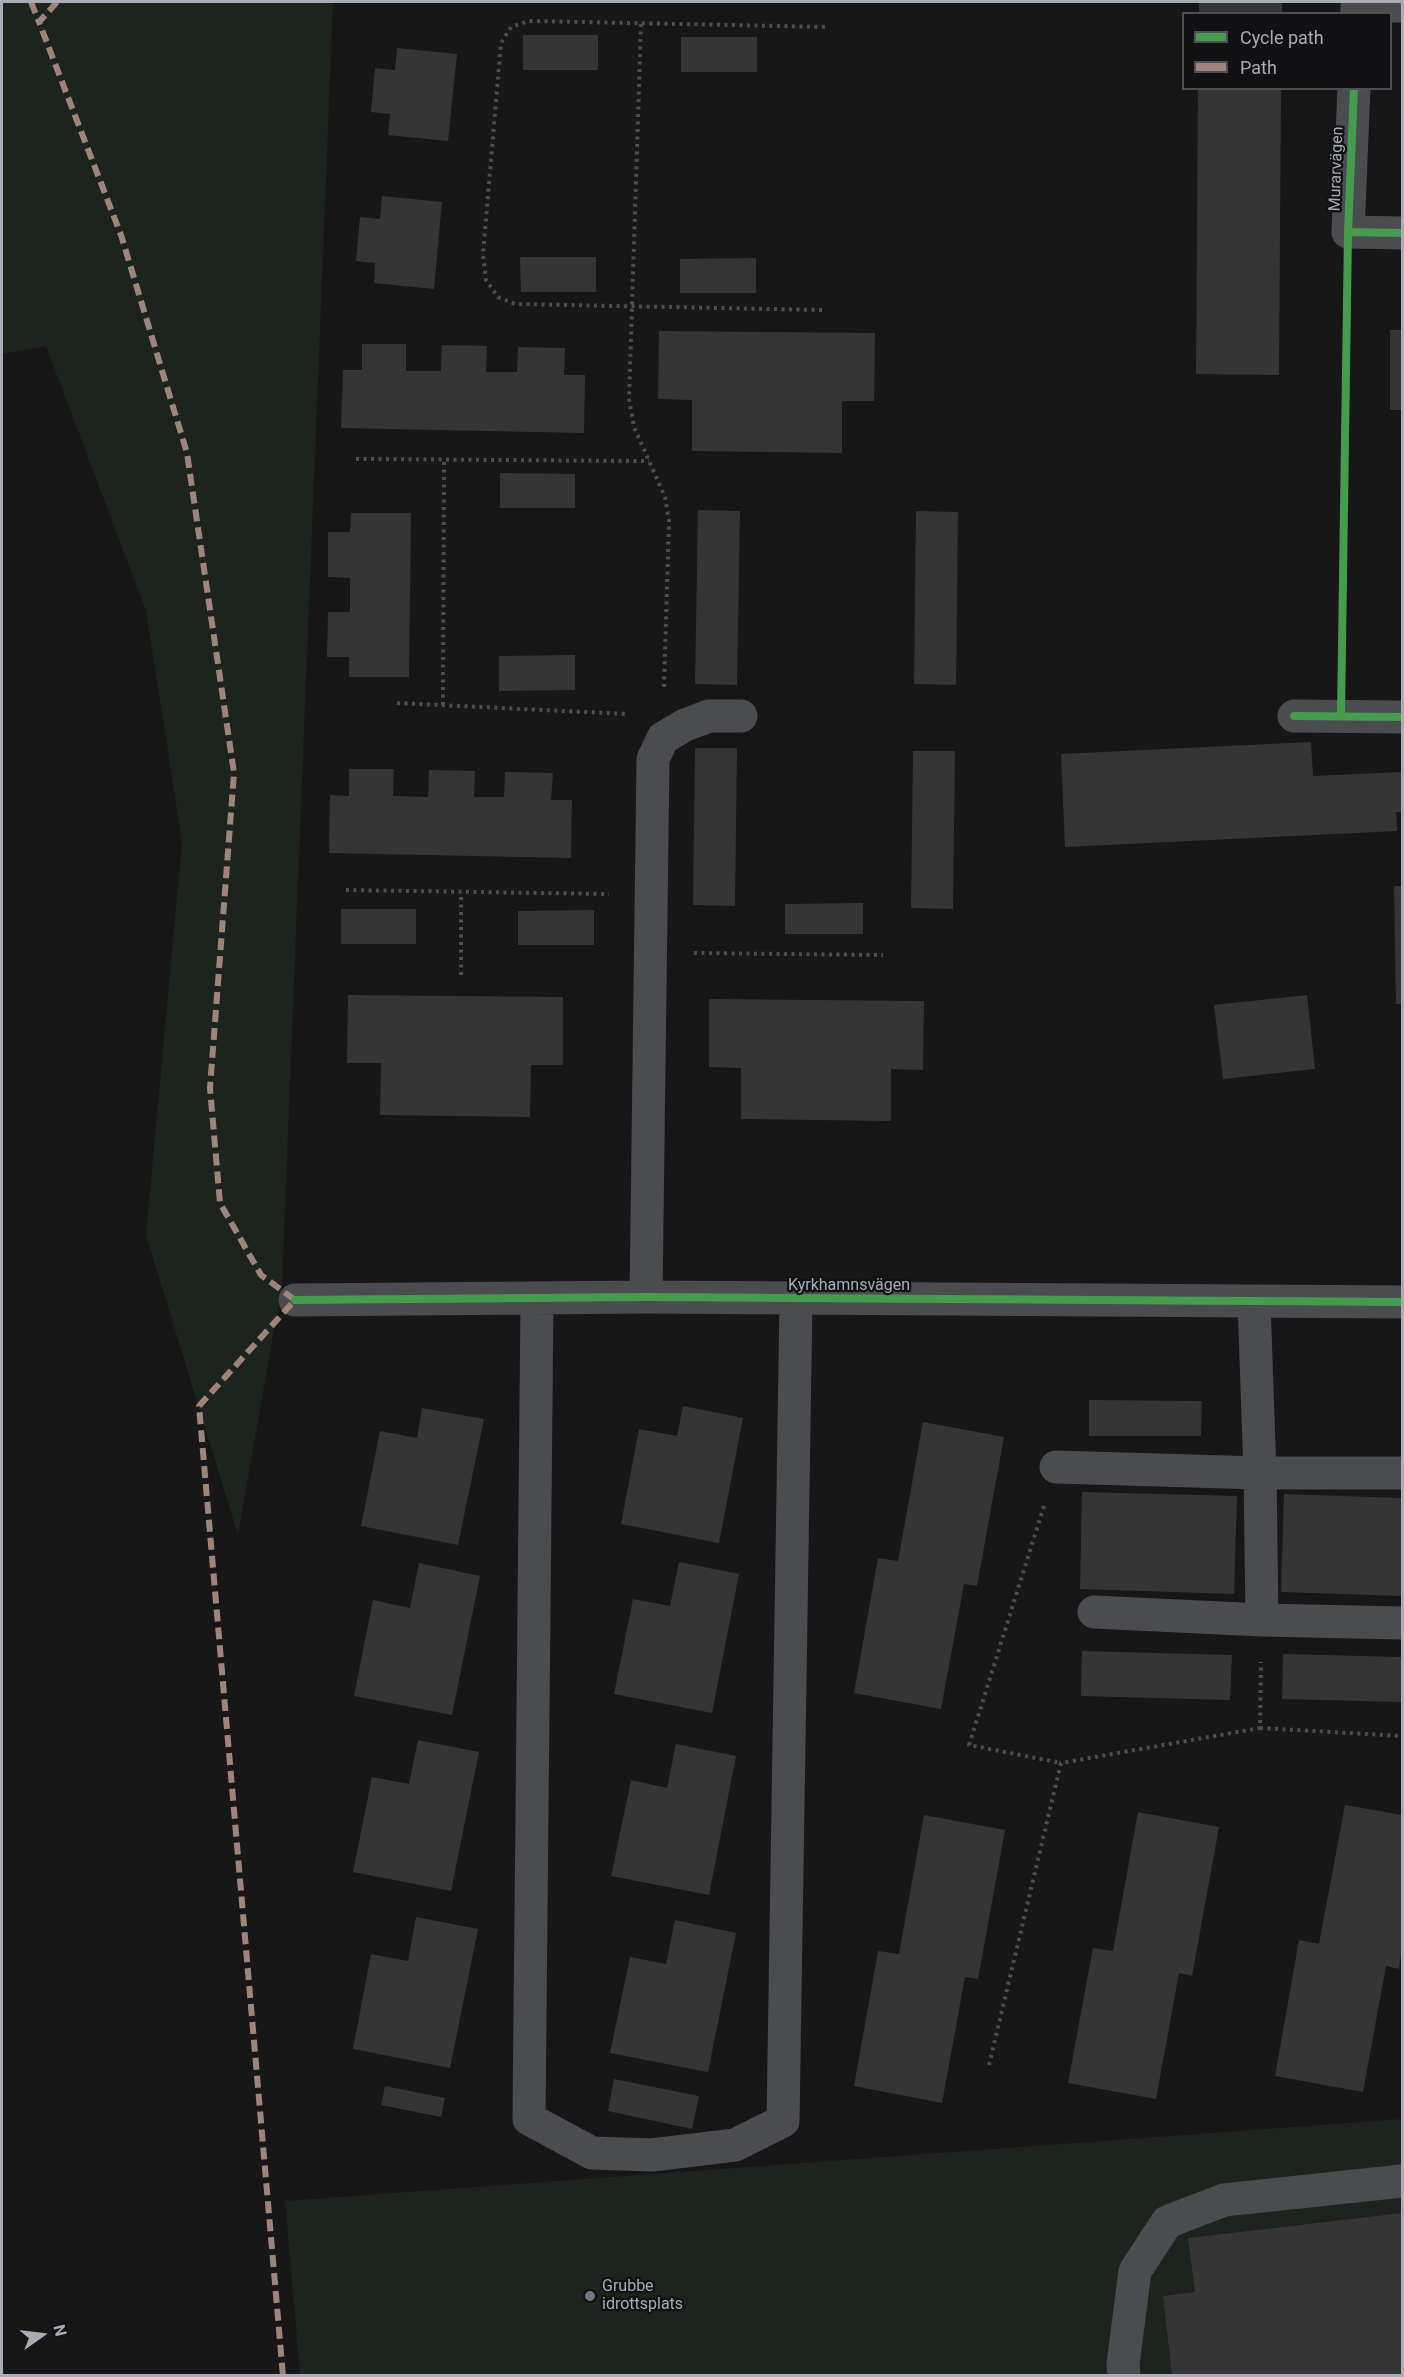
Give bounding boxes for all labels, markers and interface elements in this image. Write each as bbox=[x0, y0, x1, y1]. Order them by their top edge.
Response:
legend bbox=[1182, 12, 1392, 90]
text: Cycle path bbox=[1240, 27, 1324, 48]
text: Path bbox=[1240, 57, 1277, 78]
street label: Murarvägen bbox=[1326, 126, 1348, 212]
street label: Kyrkhamnsvägen bbox=[788, 1276, 910, 1296]
place label: Grubbe idrottsplats bbox=[602, 2277, 683, 2315]
marker: Grubbe idrottsplats bbox=[583, 2289, 597, 2303]
north arrow bbox=[12, 2305, 72, 2365]
text: N bbox=[49, 2323, 71, 2338]

